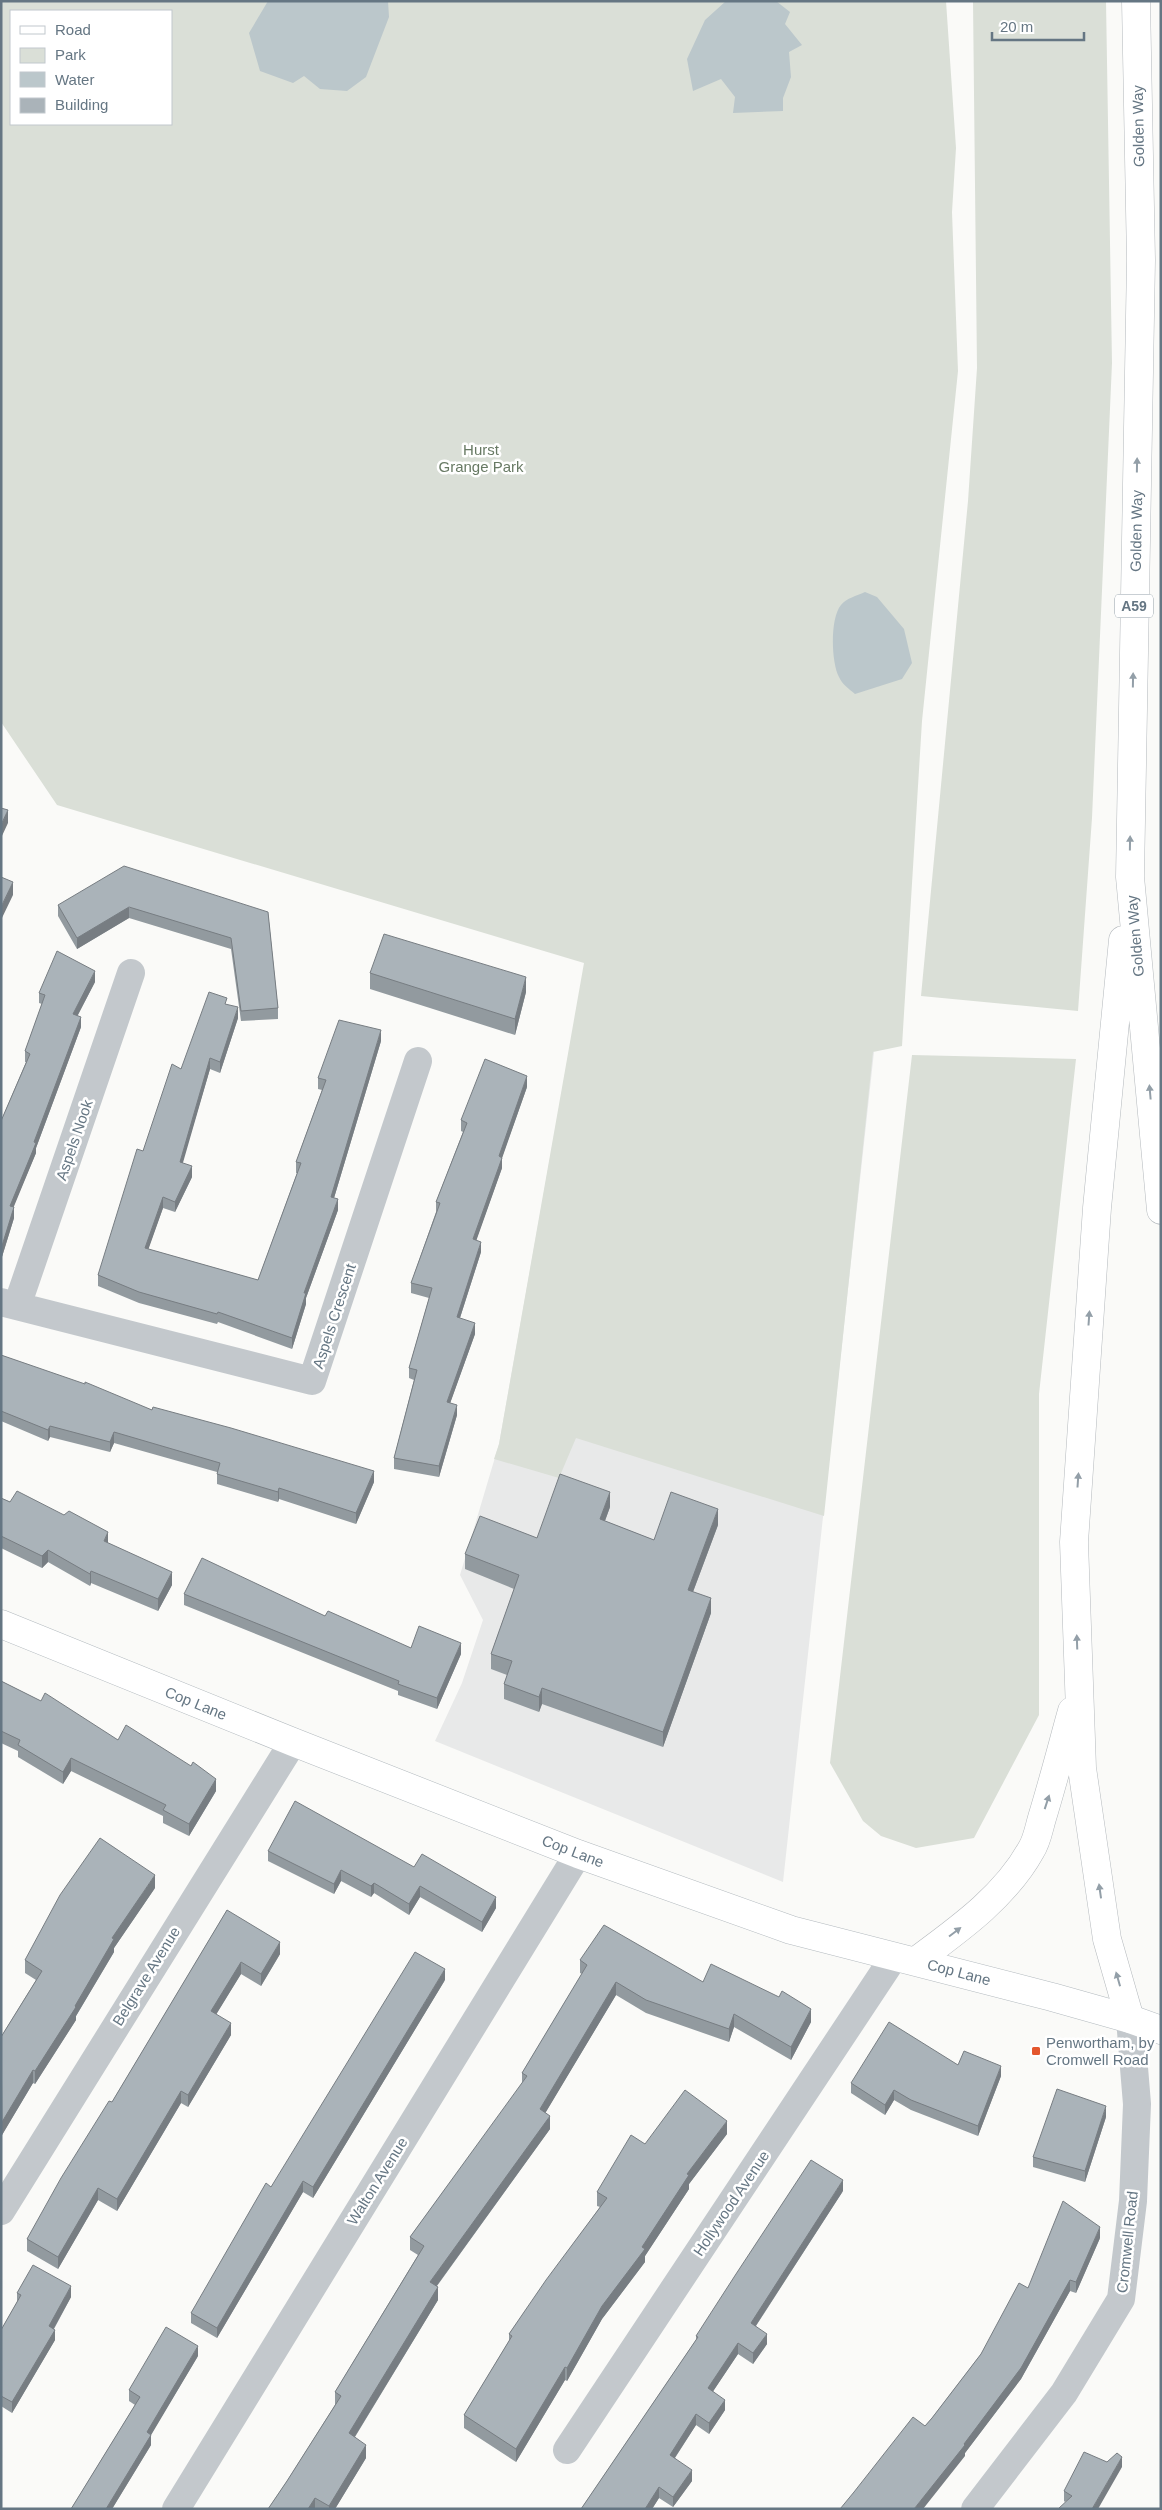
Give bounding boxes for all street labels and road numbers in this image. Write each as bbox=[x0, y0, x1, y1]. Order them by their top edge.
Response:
street label: Golden Way bbox=[1129, 84, 1147, 167]
street label: Golden Way bbox=[1127, 489, 1145, 572]
road number: A59 bbox=[1115, 594, 1153, 618]
street label: Golden Way bbox=[1123, 894, 1147, 978]
street label: Aspels Nook bbox=[52, 1097, 96, 1183]
street label: Aspels Crescent bbox=[309, 1261, 359, 1371]
street label: Cop Lane bbox=[163, 1683, 229, 1723]
street label: Cop Lane bbox=[540, 1831, 606, 1871]
street label: Belgrave Avenue bbox=[109, 1924, 183, 2028]
street label: Cop Lane bbox=[925, 1955, 993, 1989]
street label: Walton Avenue bbox=[343, 2134, 411, 2228]
street label: Hollywood Avenue bbox=[690, 2147, 772, 2259]
street label: Cromwell Road bbox=[1113, 2190, 1141, 2294]

